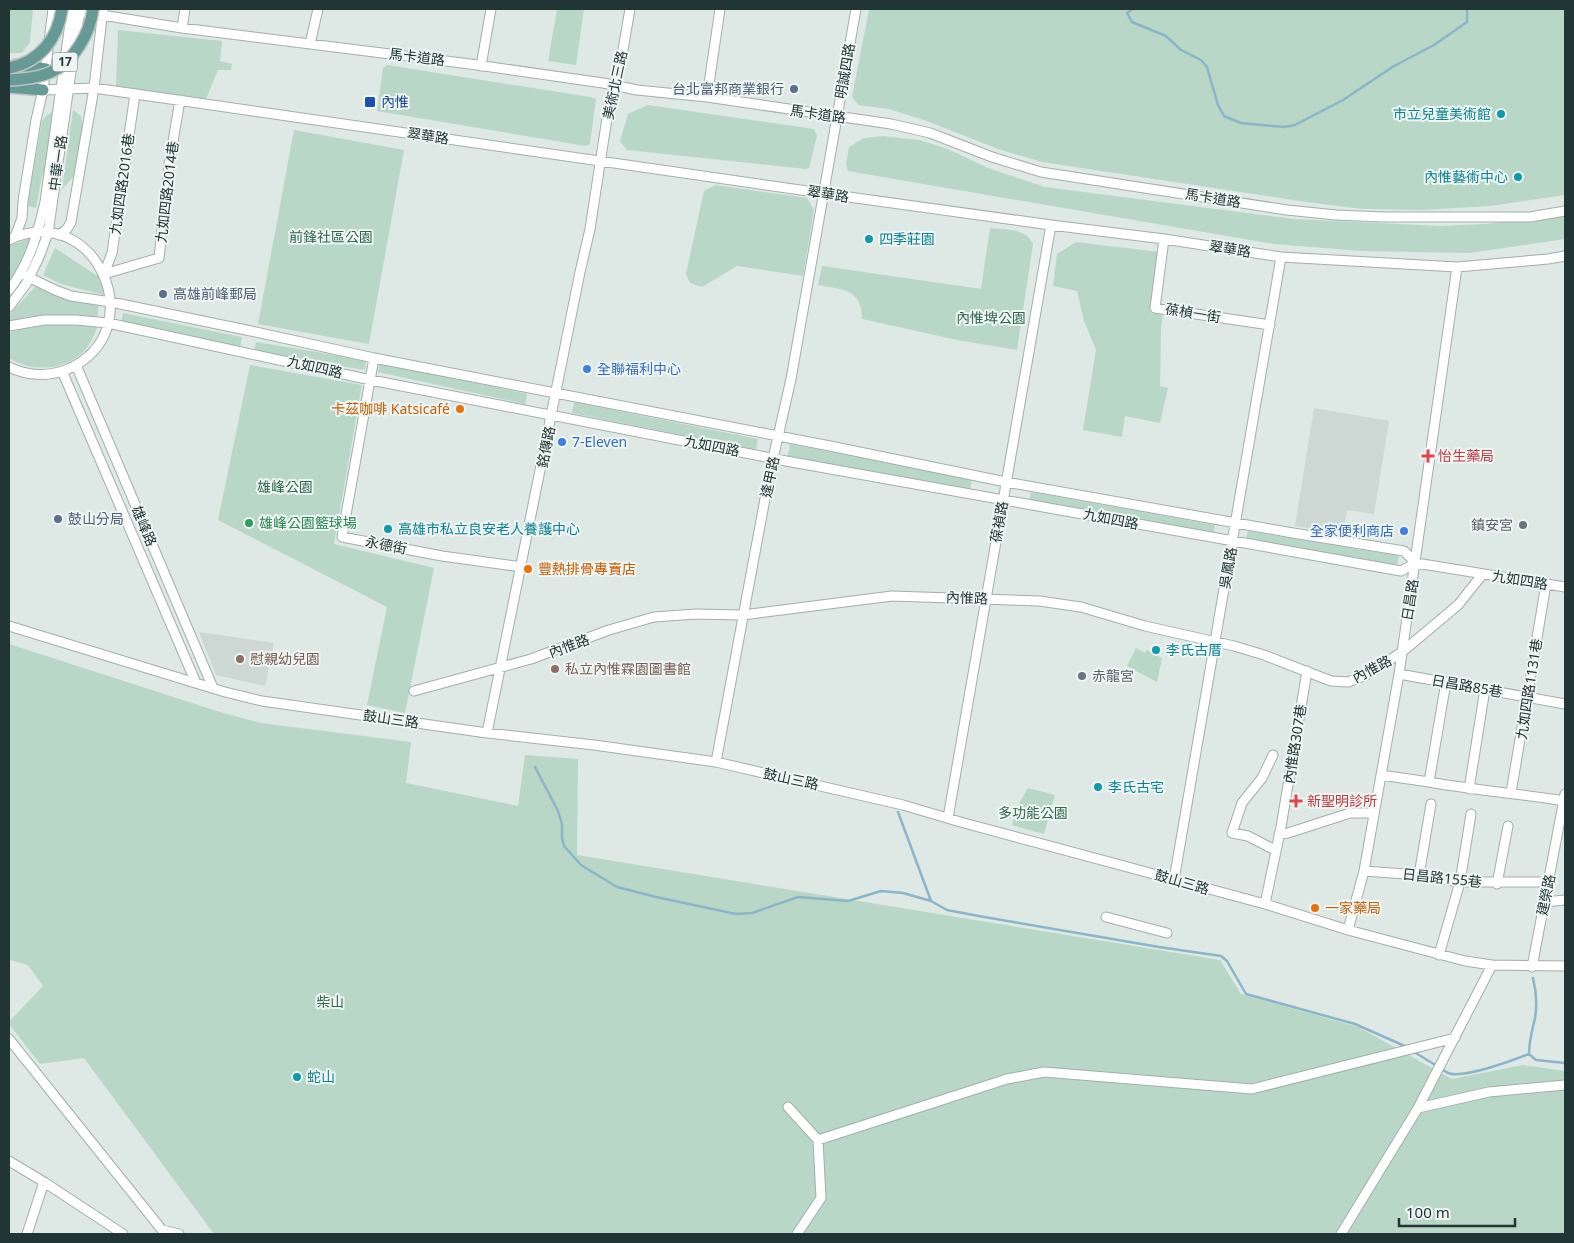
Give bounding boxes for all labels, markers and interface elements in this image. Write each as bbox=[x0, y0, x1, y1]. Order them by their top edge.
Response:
street label: 明誠四路 bbox=[830, 42, 859, 100]
street label: 馬卡道路 bbox=[388, 44, 446, 69]
street label: 美術北三路 bbox=[598, 49, 631, 121]
road number: 17 bbox=[52, 52, 78, 72]
place label: 台北富邦商業銀行 bbox=[672, 79, 784, 98]
marker: 台北富邦商業銀行 bbox=[788, 83, 800, 95]
place label: 內惟 bbox=[381, 92, 409, 111]
marker: 內惟 bbox=[363, 95, 377, 109]
street label: 馬卡道路 bbox=[789, 100, 847, 127]
place label: 市立兒童美術館 bbox=[1393, 104, 1491, 123]
marker: 市立兒童美術館 bbox=[1495, 108, 1507, 120]
street label: 翠華路 bbox=[406, 123, 450, 148]
street label: 九如四路2016巷 bbox=[105, 132, 138, 236]
street label: 中華一路 bbox=[44, 134, 71, 192]
street label: 九如四路2014巷 bbox=[151, 140, 182, 244]
place label: 內惟藝術中心 bbox=[1424, 167, 1508, 186]
marker: 內惟藝術中心 bbox=[1512, 171, 1524, 183]
street label: 翠華路 bbox=[806, 181, 850, 206]
street label: 馬卡道路 bbox=[1184, 184, 1242, 211]
park label: 前鋒社區公園 bbox=[289, 227, 373, 246]
place label: 四季莊園 bbox=[879, 229, 935, 248]
marker: 四季莊園 bbox=[863, 233, 875, 245]
street label: 翠華路 bbox=[1208, 236, 1252, 261]
place label: 高雄前峰郵局 bbox=[173, 284, 257, 303]
marker: 高雄前峰郵局 bbox=[157, 288, 169, 300]
street label: 葆楨一街 bbox=[1164, 299, 1222, 326]
park label: 內惟埤公園 bbox=[956, 308, 1026, 327]
street label: 九如四路 bbox=[286, 351, 345, 382]
place label: 全聯福利中心 bbox=[597, 359, 681, 378]
marker: 全聯福利中心 bbox=[581, 363, 593, 375]
place label: 卡茲咖啡 Katsicafé bbox=[331, 399, 450, 418]
marker: 卡茲咖啡 Katsicafé bbox=[454, 403, 466, 415]
street label: 銘傳路 bbox=[532, 424, 559, 469]
street label: 九如四路 bbox=[683, 431, 741, 460]
place label: 7-Eleven bbox=[572, 432, 627, 451]
marker: 7-Eleven bbox=[556, 436, 568, 448]
place label: 怡生藥局 bbox=[1438, 446, 1494, 465]
marker: 怡生藥局 bbox=[1422, 450, 1434, 462]
street label: 逢甲路 bbox=[756, 454, 783, 499]
park label: 雄峰公園 bbox=[257, 477, 313, 496]
street label: 葆禎路 bbox=[986, 500, 1012, 544]
street label: 雄峰路 bbox=[128, 503, 161, 549]
street label: 九如四路 bbox=[1082, 504, 1140, 533]
place label: 鼓山分局 bbox=[68, 509, 124, 528]
marker: 鼓山分局 bbox=[52, 513, 64, 525]
place label: 雄峰公園籃球場 bbox=[259, 513, 357, 532]
place label: 鎮安宮 bbox=[1471, 515, 1513, 534]
marker: 雄峰公園籃球場 bbox=[243, 517, 255, 529]
place label: 高雄市私立良安老人養護中心 bbox=[398, 519, 580, 538]
marker: 鎮安宮 bbox=[1517, 519, 1529, 531]
place label: 全家便利商店 bbox=[1310, 521, 1394, 540]
marker: 高雄市私立良安老人養護中心 bbox=[382, 523, 394, 535]
marker: 全家便利商店 bbox=[1398, 525, 1410, 537]
street label: 永德街 bbox=[364, 531, 409, 558]
street label: 吳鳳路 bbox=[1215, 546, 1241, 590]
place label: 豐熱排骨專賣店 bbox=[538, 559, 636, 578]
marker: 豐熱排骨專賣店 bbox=[522, 563, 534, 575]
street label: 九如四路 bbox=[1491, 566, 1549, 593]
street label: 日昌路 bbox=[1397, 578, 1422, 622]
street label: 內惟路 bbox=[946, 587, 988, 608]
street label: 內惟路 bbox=[546, 629, 592, 662]
street label: 九如四路1131巷 bbox=[1511, 637, 1546, 741]
place label: 李氏古厝 bbox=[1166, 640, 1222, 659]
marker: 李氏古厝 bbox=[1150, 644, 1162, 656]
place label: 慰親幼兒園 bbox=[250, 649, 320, 668]
street label: 內惟路 bbox=[1349, 650, 1395, 687]
marker: 慰親幼兒園 bbox=[234, 653, 246, 665]
place label: 私立內惟霖園圖書館 bbox=[565, 659, 691, 678]
marker: 私立內惟霖園圖書館 bbox=[549, 663, 561, 675]
place label: 赤龍宮 bbox=[1092, 666, 1134, 685]
marker: 赤龍宮 bbox=[1076, 670, 1088, 682]
street label: 日昌路85巷 bbox=[1430, 670, 1504, 701]
street label: 內惟路307巷 bbox=[1279, 703, 1310, 785]
street label: 鼓山三路 bbox=[362, 705, 420, 732]
street label: 鼓山三路 bbox=[762, 763, 820, 794]
place label: 李氏古宅 bbox=[1108, 777, 1164, 796]
marker: 李氏古宅 bbox=[1092, 781, 1104, 793]
place label: 新聖明診所 bbox=[1307, 791, 1377, 810]
marker: 新聖明診所 bbox=[1289, 794, 1303, 808]
park label: 多功能公園 bbox=[998, 803, 1068, 822]
street label: 日昌路155巷 bbox=[1401, 864, 1483, 891]
street label: 鼓山三路 bbox=[1153, 865, 1212, 898]
street label: 建榮路 bbox=[1532, 872, 1559, 917]
place label: 一家藥局 bbox=[1325, 898, 1381, 917]
marker: 一家藥局 bbox=[1309, 902, 1321, 914]
park label: 柴山 bbox=[316, 992, 344, 1011]
place label: 蛇山 bbox=[307, 1067, 335, 1086]
marker: 蛇山 bbox=[291, 1071, 303, 1083]
scale bar bbox=[1399, 1196, 1515, 1228]
text: 100 m bbox=[1406, 1202, 1450, 1222]

